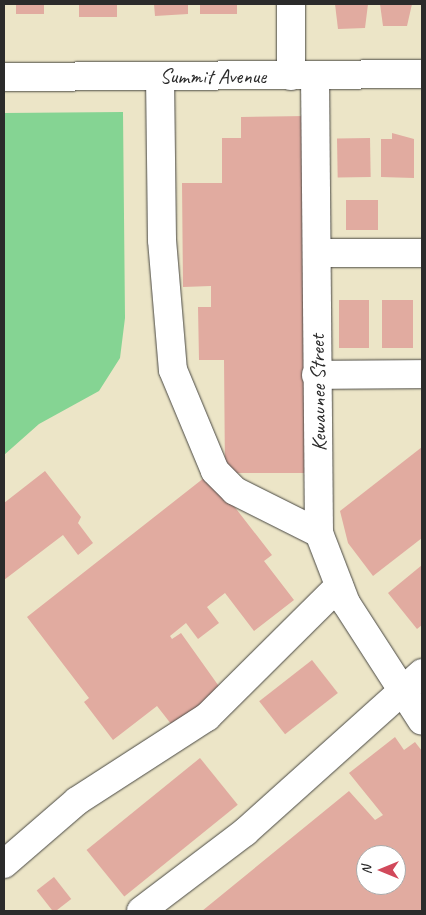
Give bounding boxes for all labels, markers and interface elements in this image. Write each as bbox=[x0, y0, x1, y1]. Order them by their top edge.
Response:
street label: Summit Avenue bbox=[160, 63, 266, 89]
street label: Kewaunee Street bbox=[304, 334, 332, 452]
north arrow bbox=[356, 845, 406, 895]
text: N bbox=[358, 866, 375, 874]

